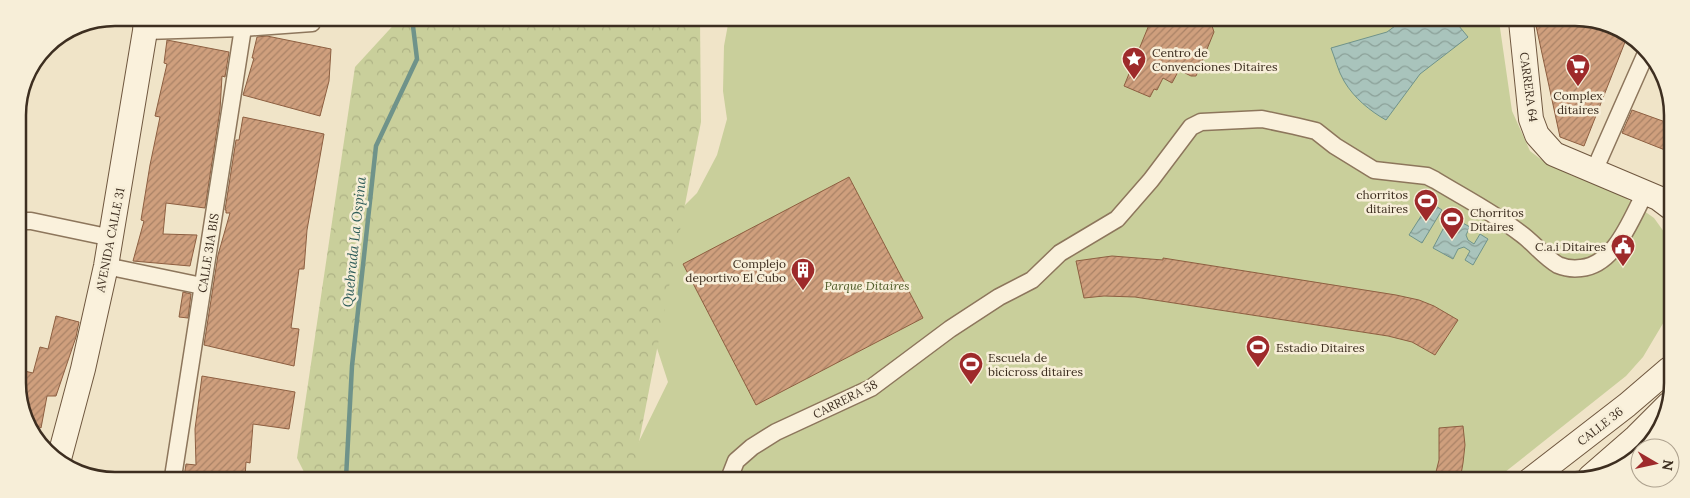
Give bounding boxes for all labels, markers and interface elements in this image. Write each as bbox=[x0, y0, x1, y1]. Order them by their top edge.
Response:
place label: Centro de Convenciones Ditaires bbox=[1152, 45, 1278, 74]
place icon: Centro de Convenciones Ditaires bbox=[1121, 46, 1147, 80]
street label: CARRERA 64 bbox=[1517, 51, 1541, 123]
supermarket icon: Complex ditaires bbox=[1565, 53, 1591, 87]
place label: Complex ditaires bbox=[1553, 88, 1603, 117]
water label: Quebrada La Ospina bbox=[338, 175, 370, 308]
street label: AVENIDA CALLE 31 bbox=[92, 186, 127, 295]
place label: chorritos ditaires bbox=[1356, 187, 1408, 216]
sports icon: chorritos ditaires bbox=[1413, 188, 1439, 222]
place label: Chorritos Ditaires bbox=[1470, 205, 1524, 234]
sports icon: Chorritos Ditaires bbox=[1439, 206, 1465, 240]
street label: CALLE 31A BIS bbox=[194, 212, 222, 294]
public building icon: C.a.i Ditaires bbox=[1610, 233, 1636, 267]
place label: C.a.i Ditaires bbox=[1535, 239, 1606, 254]
place label: Complejo deportivo El Cubo bbox=[685, 256, 786, 285]
building icon: Complejo deportivo El Cubo bbox=[790, 257, 816, 291]
park label: Parque Ditaires bbox=[825, 278, 909, 293]
sports icon: Estadio Ditaires bbox=[1245, 334, 1271, 368]
place label: Estadio Ditaires bbox=[1276, 340, 1365, 355]
place label: Escuela de bicicross ditaires bbox=[988, 350, 1083, 379]
sports icon: Escuela de bicicross ditaires bbox=[958, 351, 984, 385]
street label: CARRERA 58 bbox=[810, 376, 880, 422]
street label: CALLE 36 bbox=[1574, 403, 1626, 449]
north arrow bbox=[1630, 438, 1680, 488]
text: N bbox=[1658, 458, 1678, 472]

